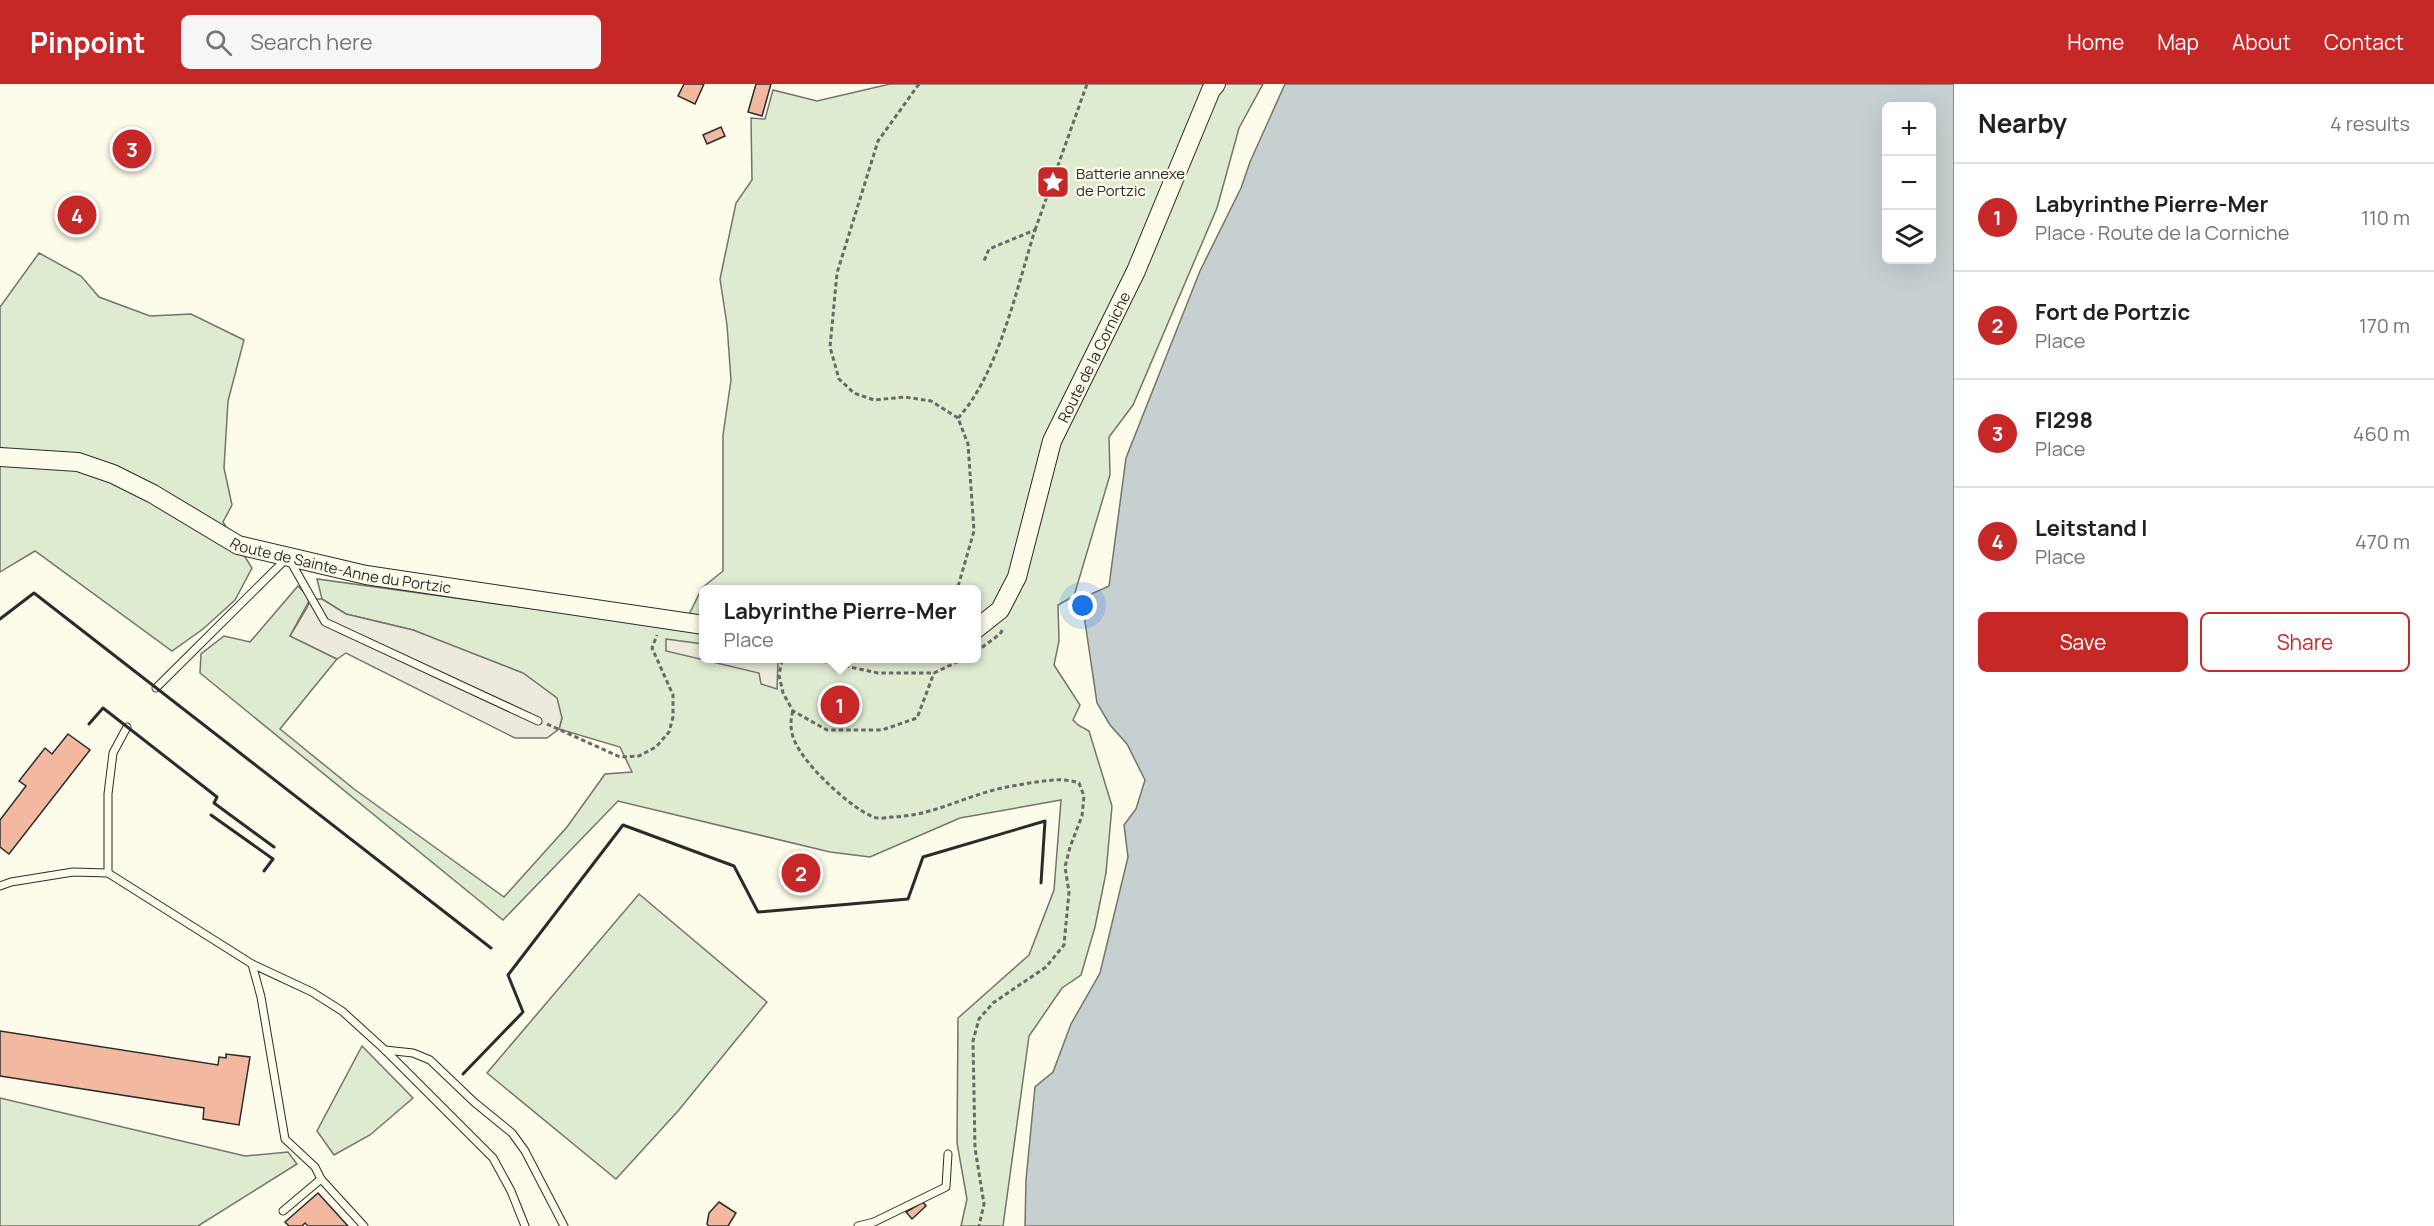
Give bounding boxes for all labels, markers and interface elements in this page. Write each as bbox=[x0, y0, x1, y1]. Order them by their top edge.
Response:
search box bbox=[181, 15, 601, 69]
text: Pinpoint bbox=[30, 23, 145, 61]
icon: search bbox=[202, 26, 235, 59]
text: Search here bbox=[250, 27, 373, 57]
text: Home bbox=[2067, 28, 2124, 56]
text: Map bbox=[2157, 28, 2199, 56]
text: About bbox=[2232, 28, 2291, 56]
text: Contact bbox=[2324, 28, 2404, 56]
map controls bbox=[1882, 102, 1936, 264]
button: + bbox=[1882, 102, 1936, 156]
text: Nearby bbox=[1978, 105, 2067, 141]
text: 4 results bbox=[2330, 110, 2410, 137]
pin: 3 bbox=[112, 126, 152, 172]
button: − bbox=[1882, 156, 1936, 210]
place label: Batterie annexe de Portzic bbox=[1076, 163, 1185, 201]
place icon: Batterie annexe de Portzic bbox=[1035, 164, 1071, 200]
text: Labyrinthe Pierre-Mer bbox=[2035, 189, 2268, 219]
pin: 4 bbox=[58, 192, 97, 238]
text: 1 bbox=[1993, 204, 2002, 231]
text: 110 m bbox=[2361, 204, 2410, 231]
button: layers bbox=[1882, 210, 1936, 264]
text: Place · Route de la Corniche bbox=[2035, 219, 2289, 246]
street label: Route de la Corniche bbox=[1052, 288, 1135, 426]
text: Fort de Portzic bbox=[2035, 297, 2190, 327]
text: 2 bbox=[1992, 312, 2003, 339]
text: 170 m bbox=[2359, 312, 2410, 339]
text: Place bbox=[2035, 327, 2085, 354]
text: Fl298 bbox=[2035, 405, 2093, 435]
text: 3 bbox=[1992, 420, 2003, 447]
text: 460 m bbox=[2353, 420, 2410, 447]
text: Place bbox=[2035, 435, 2085, 462]
text: Leitstand I bbox=[2035, 513, 2148, 543]
text: 4 bbox=[1991, 528, 2004, 555]
text: 470 m bbox=[2355, 528, 2410, 555]
street label: Route de Sainte-Anne du Portzic bbox=[226, 532, 453, 598]
text: Place bbox=[2035, 543, 2085, 570]
popup bbox=[699, 585, 981, 663]
your location bbox=[1068, 591, 1097, 620]
text: Labyrinthe Pierre-Mer bbox=[723, 596, 957, 626]
button: Save bbox=[1978, 612, 2188, 672]
button: Share bbox=[2200, 612, 2410, 672]
text: Place bbox=[723, 626, 774, 653]
pin: 1 bbox=[820, 682, 860, 728]
pin: 2 bbox=[782, 850, 820, 896]

